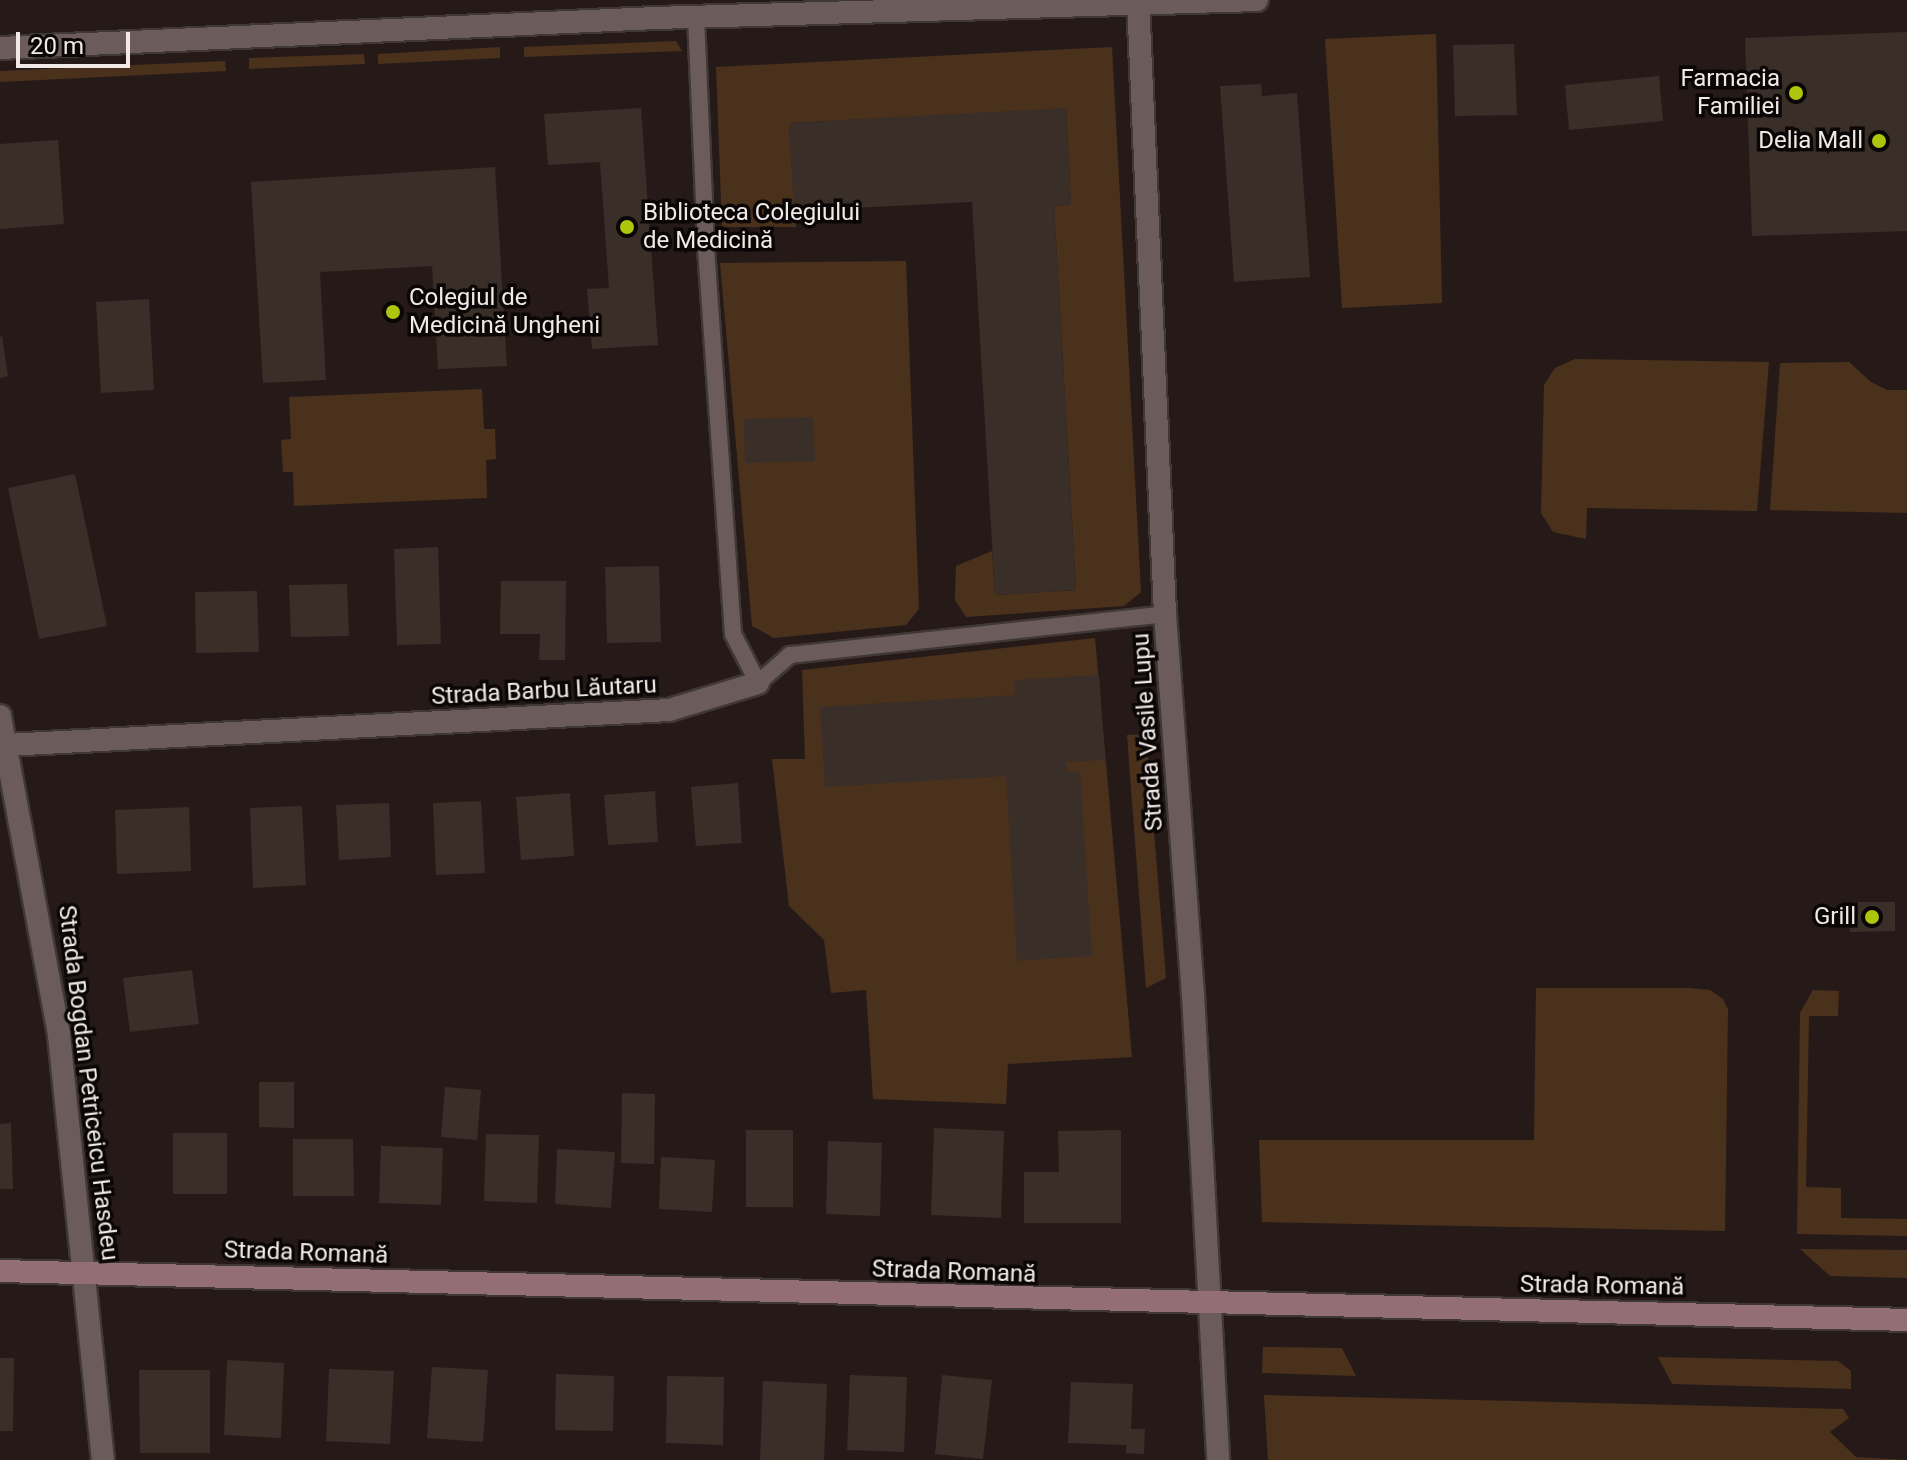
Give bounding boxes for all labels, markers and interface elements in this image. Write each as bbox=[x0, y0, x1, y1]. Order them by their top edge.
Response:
scale bar bbox=[20, 16, 134, 66]
text: 20 m bbox=[30, 32, 84, 60]
place label: Farmacia Familiei bbox=[1680, 65, 1780, 121]
marker: Farmacia Familiei bbox=[1787, 84, 1805, 102]
place label: Delia Mall bbox=[1758, 127, 1863, 155]
marker: Delia Mall bbox=[1870, 132, 1888, 150]
place label: Biblioteca Colegiului de Medicină bbox=[643, 199, 860, 255]
marker: Biblioteca Colegiului de Medicină bbox=[618, 218, 636, 236]
place label: Colegiul de Medicină Ungheni bbox=[409, 284, 600, 340]
marker: Colegiul de Medicină Ungheni bbox=[384, 303, 402, 321]
street label: Strada Vasile Lupu bbox=[1127, 632, 1169, 832]
street label: Strada Barbu Lăutaru bbox=[431, 671, 657, 711]
place label: Grill bbox=[1814, 903, 1856, 931]
street label: Strada Bogdan Petriceicu Hasdeu bbox=[52, 904, 124, 1262]
marker: Grill bbox=[1863, 908, 1881, 926]
street label: Strada Romană bbox=[223, 1236, 389, 1270]
street label: Strada Romană bbox=[871, 1255, 1037, 1289]
street label: Strada Romană bbox=[1520, 1270, 1684, 1302]

